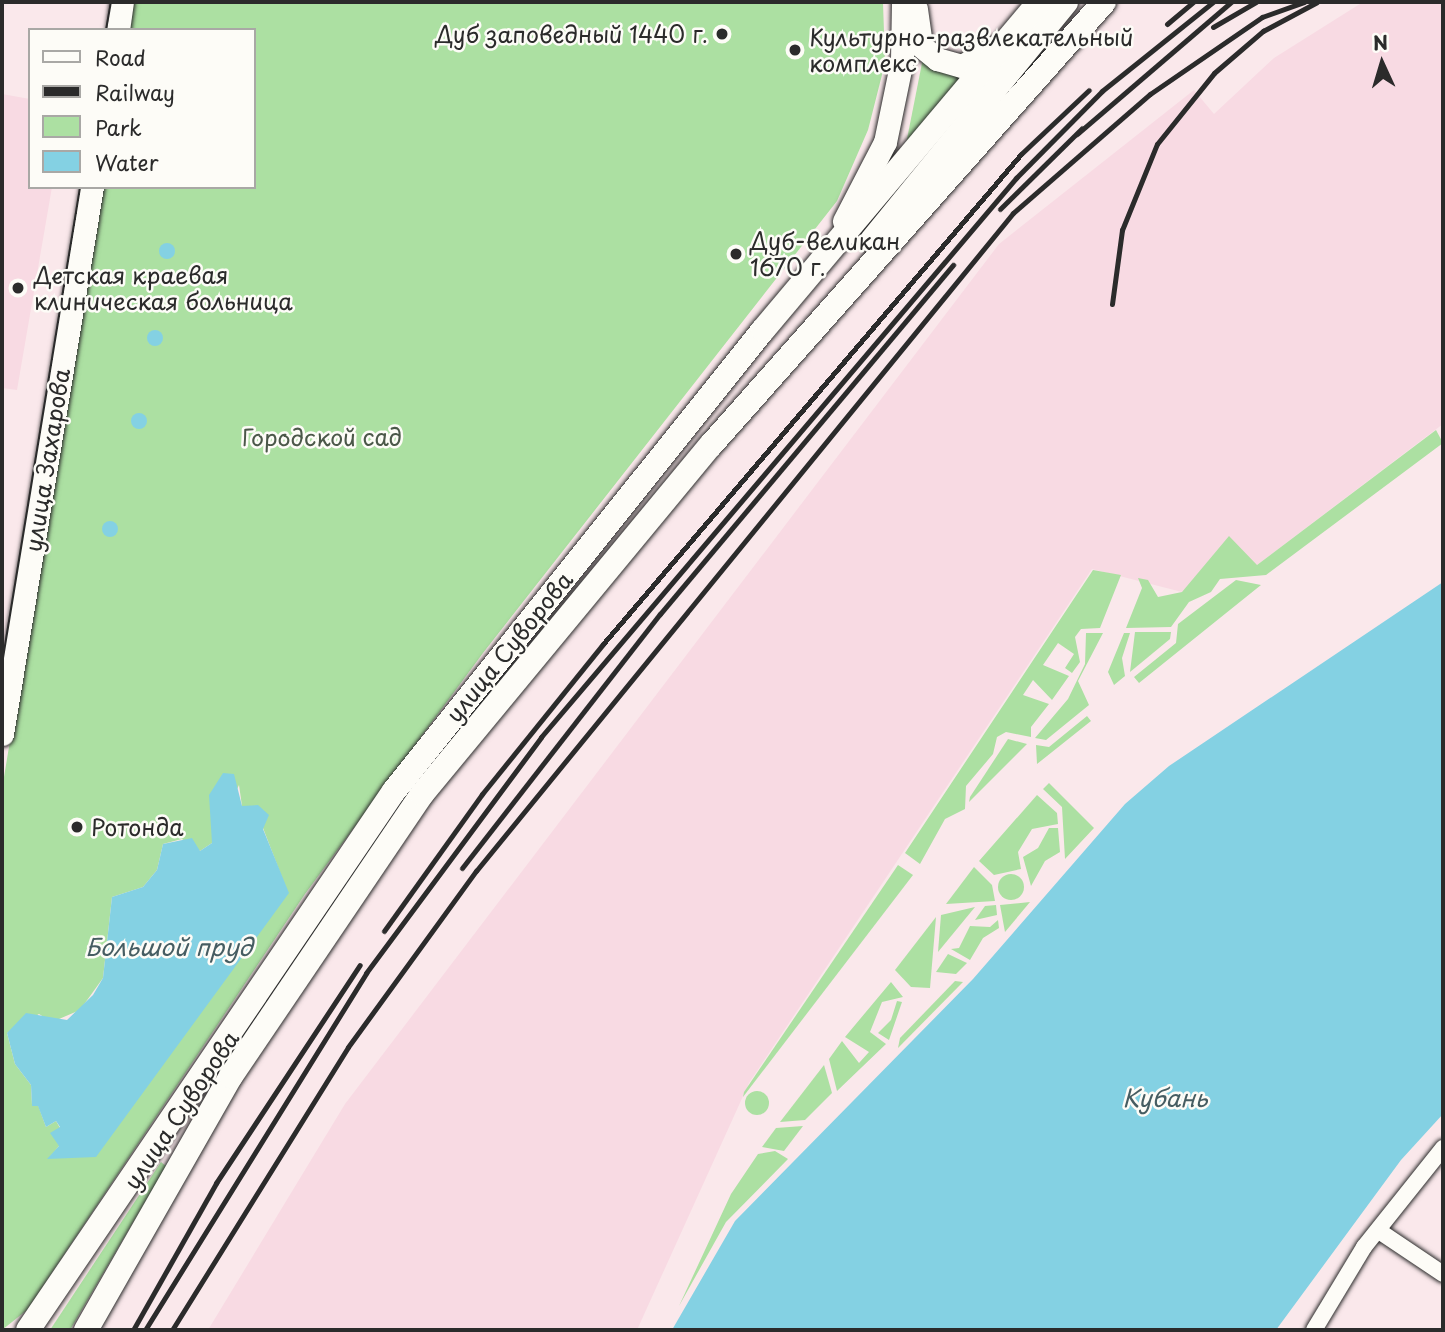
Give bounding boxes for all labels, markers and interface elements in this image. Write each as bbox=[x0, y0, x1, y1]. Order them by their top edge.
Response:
place label: Дуб заповедный 1440 г. bbox=[432, 20, 708, 48]
place label: Культурно-развлекательный комплекс bbox=[809, 23, 1133, 77]
marker: Дуб заповедный 1440 г. bbox=[714, 26, 730, 42]
legend bbox=[28, 28, 256, 189]
north arrow bbox=[1347, 28, 1417, 98]
text: N bbox=[1372, 28, 1389, 57]
text: Road bbox=[95, 41, 146, 73]
marker: Культурно-развлекательный комплекс bbox=[787, 42, 803, 58]
text: Railway bbox=[95, 76, 175, 108]
text: Park bbox=[95, 111, 142, 143]
text: Water bbox=[95, 146, 158, 178]
place label: Дуб-великан 1670 г. bbox=[750, 227, 900, 281]
marker: Дуб-великан 1670 г. bbox=[728, 246, 744, 262]
place label: Детская краевая клиническая больница bbox=[34, 261, 292, 315]
marker: Детская краевая клиническая больница bbox=[8, 278, 28, 298]
street label: улица Захарова bbox=[19, 366, 75, 554]
park label: Городской сад bbox=[241, 423, 403, 451]
street label: улица Суворова bbox=[440, 566, 578, 728]
place label: Ротонда bbox=[91, 813, 184, 841]
marker: Ротонда bbox=[69, 819, 85, 835]
water label: Большой пруд bbox=[85, 933, 253, 961]
street label: улица Суворова bbox=[117, 1025, 245, 1195]
water label: Кубань bbox=[1123, 1084, 1207, 1112]

